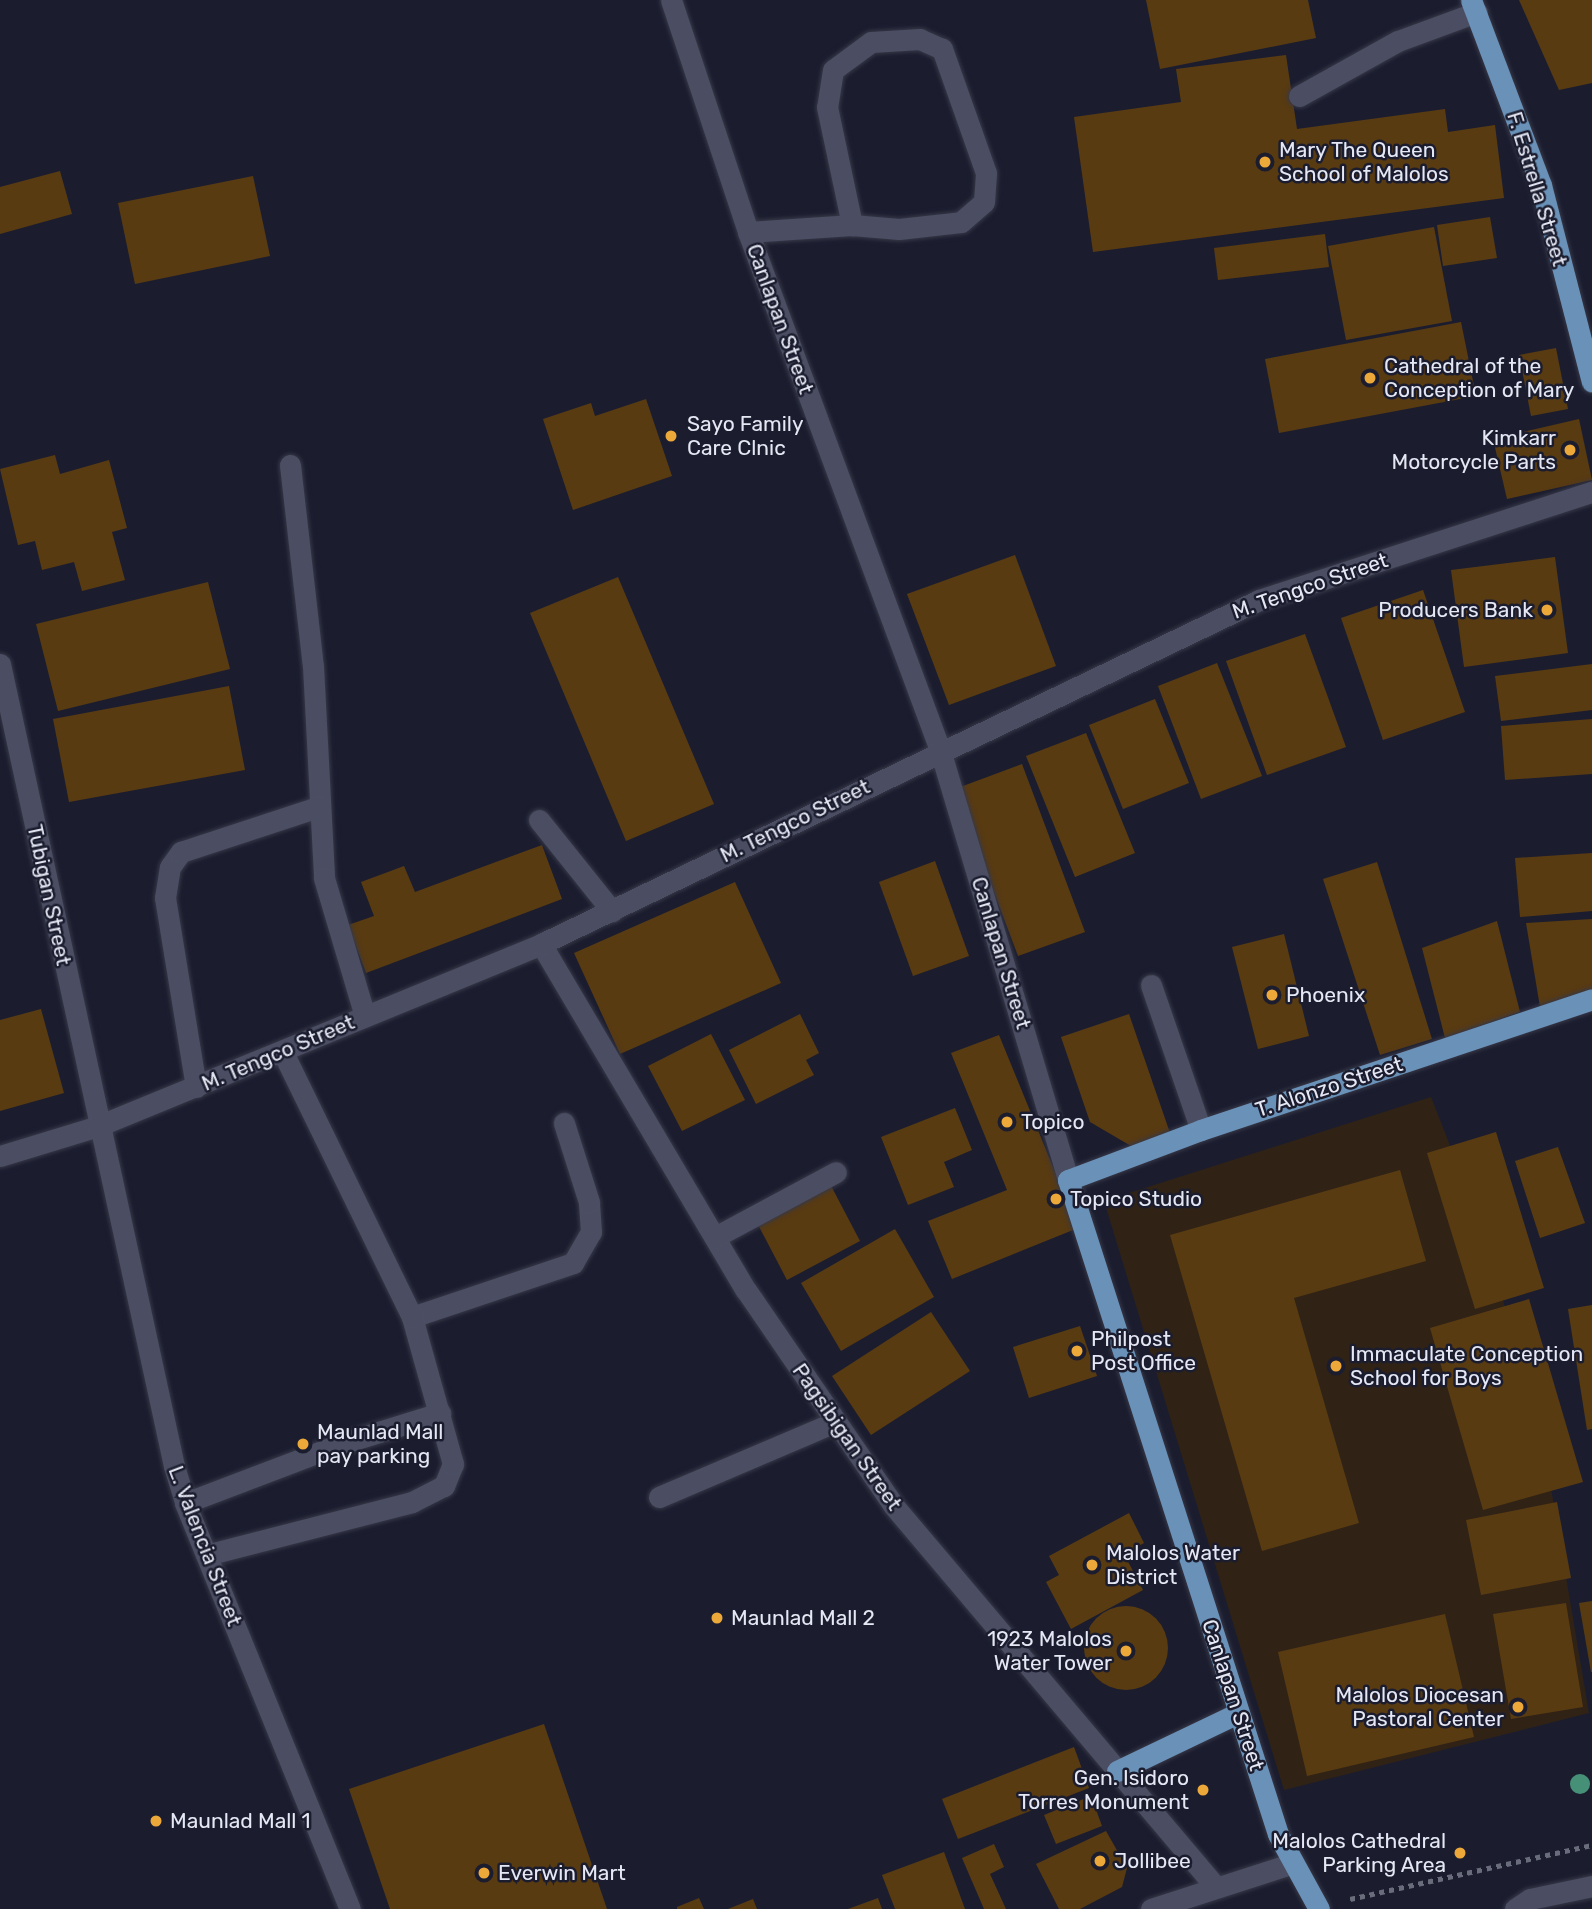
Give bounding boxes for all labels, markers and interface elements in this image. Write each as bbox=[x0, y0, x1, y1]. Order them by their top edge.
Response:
street label: F. Estrella Street bbox=[1502, 109, 1572, 269]
place label: Mary The Queen School of Malolos bbox=[1279, 137, 1449, 187]
marker: Mary The Queen School of Malolos bbox=[1257, 154, 1273, 170]
street label: Canlapan Street bbox=[741, 241, 819, 397]
place label: Cathedral of the Conception of Mary bbox=[1384, 353, 1575, 403]
marker: Cathedral of the Conception of Mary bbox=[1362, 370, 1378, 386]
place label: Sayo Family Care Clnic bbox=[687, 411, 804, 461]
place label: Kimkarr Motorcycle Parts bbox=[1391, 425, 1556, 475]
marker: Sayo Family Care Clnic bbox=[661, 426, 681, 446]
marker: Kimkarr Motorcycle Parts bbox=[1562, 442, 1578, 458]
street label: M. Tengco Street bbox=[1229, 547, 1391, 625]
place label: Producers Bank bbox=[1378, 597, 1533, 623]
marker: Producers Bank bbox=[1539, 602, 1555, 618]
street label: M. Tengco Street bbox=[716, 774, 874, 868]
street label: Tubigan Street bbox=[22, 822, 76, 968]
street label: Canlapan Street bbox=[966, 874, 1036, 1032]
place label: Phoenix bbox=[1286, 982, 1365, 1008]
marker: Phoenix bbox=[1264, 987, 1280, 1003]
street label: M. Tengco Street bbox=[198, 1009, 358, 1097]
street label: T. Alonzo Street bbox=[1252, 1051, 1406, 1123]
place label: Topico bbox=[1021, 1109, 1084, 1135]
marker: Topico bbox=[999, 1114, 1015, 1130]
place label: Topico Studio bbox=[1070, 1186, 1202, 1212]
marker: Topico Studio bbox=[1048, 1191, 1064, 1207]
place label: Philpost Post Office bbox=[1091, 1326, 1196, 1376]
place label: Immaculate Conception School for Boys bbox=[1350, 1341, 1583, 1391]
marker: Philpost Post Office bbox=[1069, 1343, 1085, 1359]
marker: Immaculate Conception School for Boys bbox=[1328, 1358, 1344, 1374]
street label: Pagsibigan Street bbox=[787, 1359, 907, 1515]
place label: Maunlad Mall pay parking bbox=[317, 1419, 443, 1469]
marker: Maunlad Mall pay parking bbox=[295, 1436, 311, 1452]
street label: L. Valencia Street bbox=[163, 1462, 247, 1630]
place label: Malolos Water District bbox=[1106, 1540, 1240, 1590]
marker: Malolos Water District bbox=[1084, 1557, 1100, 1573]
place label: Maunlad Mall 2 bbox=[731, 1605, 875, 1631]
marker: Maunlad Mall 2 bbox=[709, 1610, 725, 1626]
street label: Canlapan Street bbox=[1197, 1616, 1269, 1774]
place label: 1923 Malolos Water Tower bbox=[987, 1626, 1112, 1676]
marker: 1923 Malolos Water Tower bbox=[1118, 1643, 1134, 1659]
place label: Malolos Diocesan Pastoral Center bbox=[1336, 1682, 1504, 1732]
marker: Malolos Diocesan Pastoral Center bbox=[1510, 1699, 1526, 1715]
place label: Gen. Isidoro Torres Monument bbox=[1018, 1765, 1189, 1815]
marker: Gen. Isidoro Torres Monument bbox=[1195, 1782, 1211, 1798]
place label: Maunlad Mall 1 bbox=[170, 1808, 311, 1834]
marker: Maunlad Mall 1 bbox=[148, 1813, 164, 1829]
place label: Malolos Cathedral Parking Area bbox=[1272, 1828, 1446, 1878]
marker: Malolos Cathedral Parking Area bbox=[1452, 1845, 1468, 1861]
place label: Jollibee bbox=[1114, 1848, 1191, 1874]
marker: Jollibee bbox=[1092, 1853, 1108, 1869]
place label: Everwin Mart bbox=[498, 1860, 626, 1886]
marker: Everwin Mart bbox=[476, 1865, 492, 1881]

